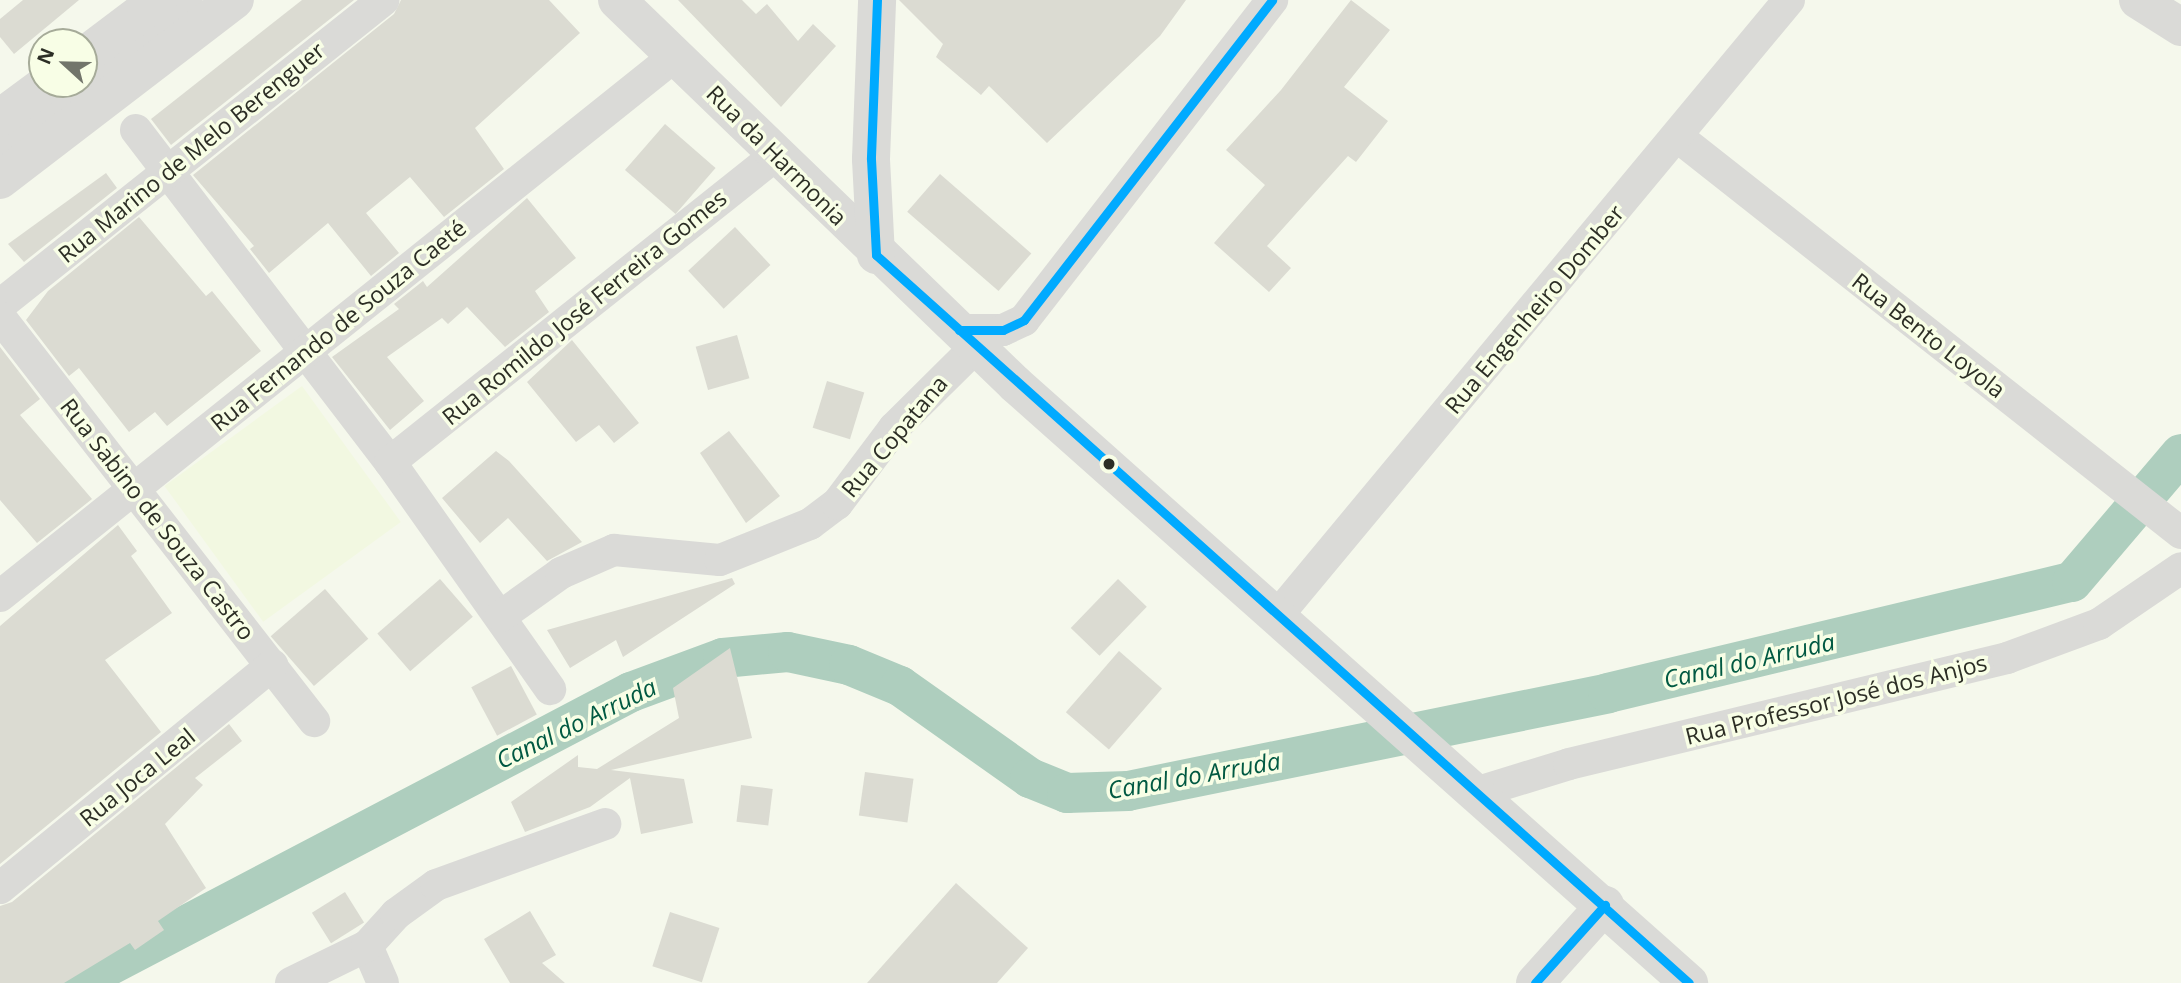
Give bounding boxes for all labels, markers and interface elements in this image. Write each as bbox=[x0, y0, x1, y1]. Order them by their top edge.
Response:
north arrow bbox=[28, 28, 98, 98]
street label: Rua Marino de Melo Berenguer bbox=[52, 36, 330, 268]
text: N bbox=[30, 44, 60, 68]
street label: Rua da Harmonia bbox=[701, 79, 853, 231]
street label: Rua Romildo José Ferreira Gomes bbox=[436, 184, 732, 430]
street label: Rua Engenheiro Domber bbox=[1439, 199, 1629, 419]
street label: Rua Fernando de Souza Caeté bbox=[205, 213, 471, 437]
street label: Rua Bento Loyola bbox=[1847, 267, 2011, 403]
street label: Rua Copatana bbox=[835, 370, 953, 502]
street label: Rua Sabino de Souza Castro bbox=[55, 393, 261, 645]
unlabelled marker bbox=[1102, 457, 1116, 471]
water label: Canal do Arruda bbox=[1661, 626, 1837, 694]
street label: Rua Professor José dos Anjos bbox=[1682, 648, 1990, 750]
water label: Canal do Arruda bbox=[491, 672, 661, 774]
street label: Rua Joca Leal bbox=[74, 722, 200, 832]
water label: Canal do Arruda bbox=[1105, 746, 1283, 804]

